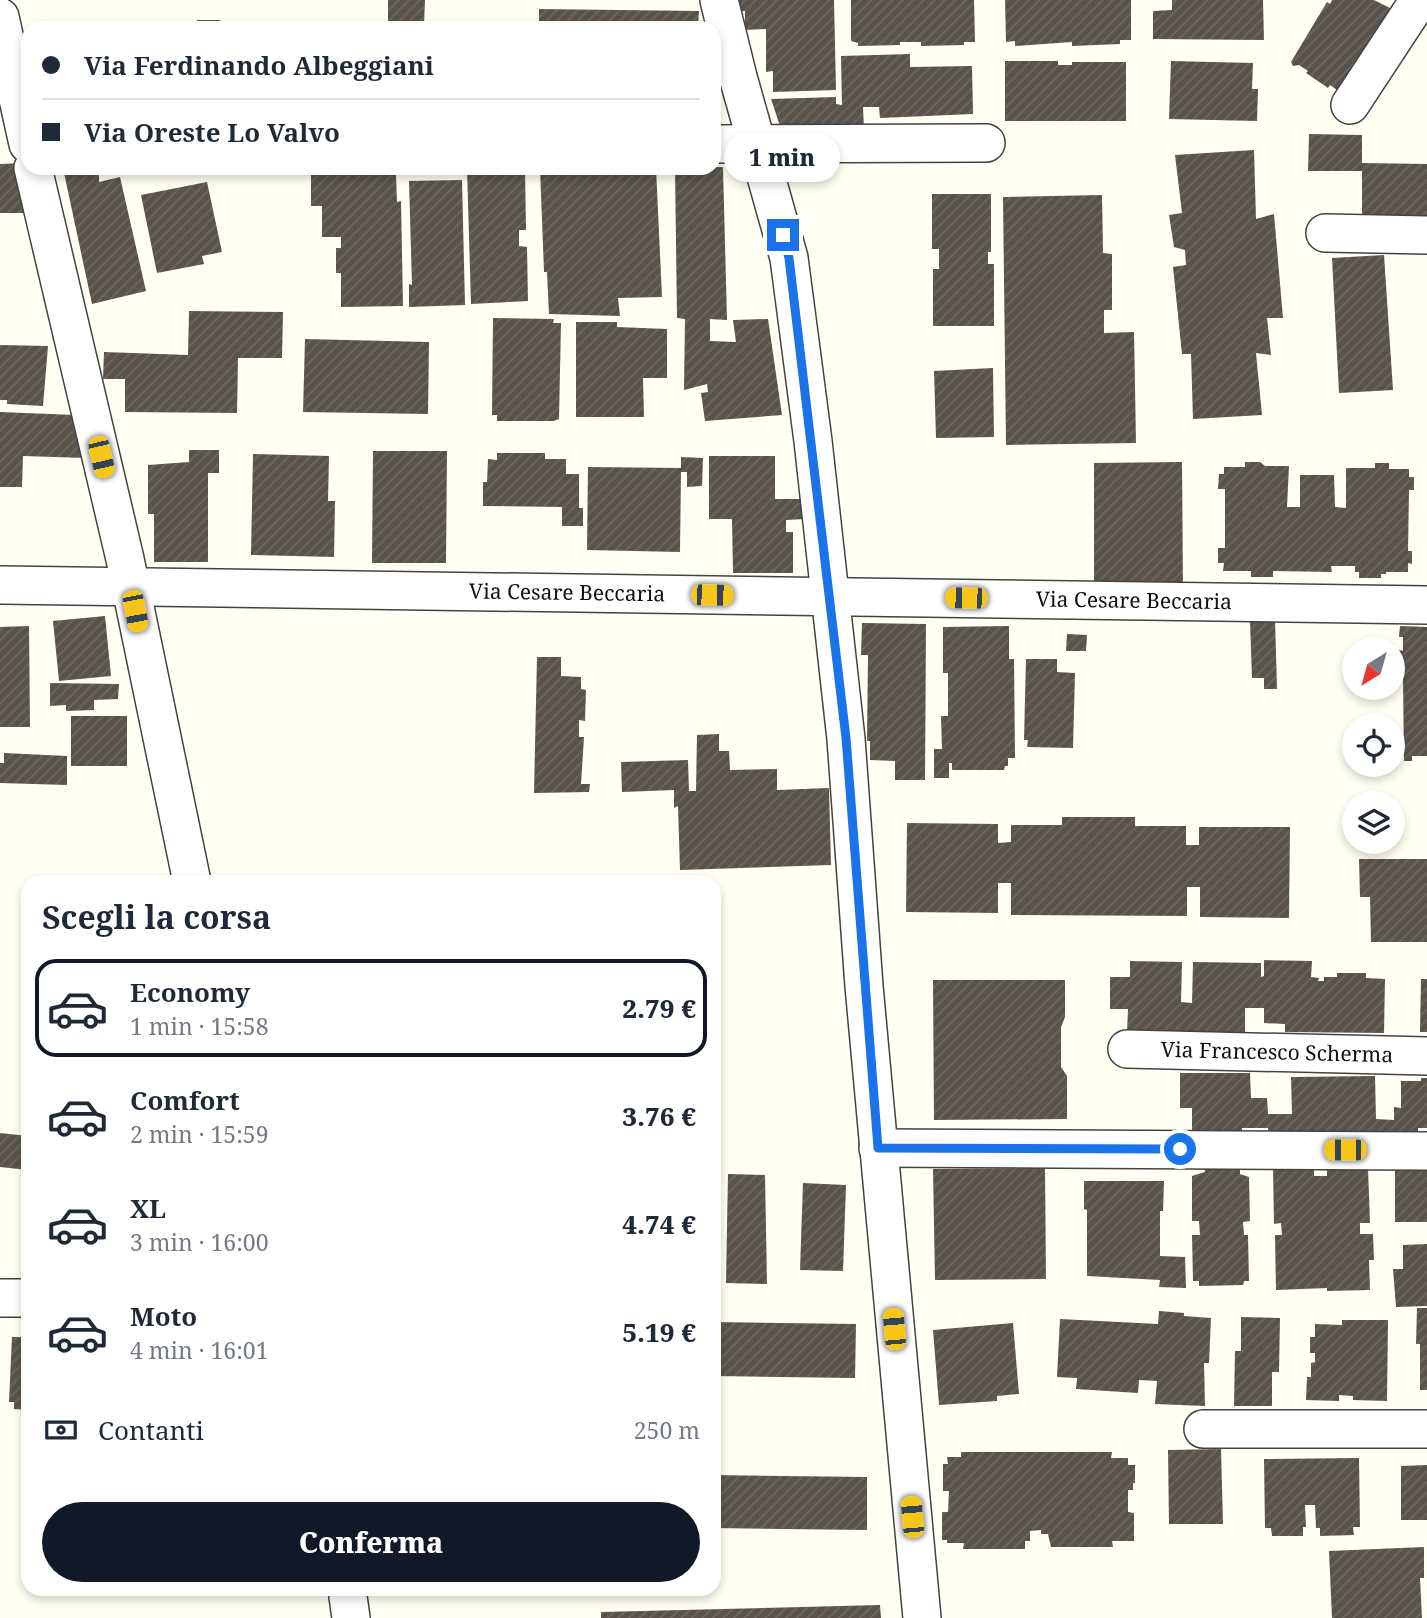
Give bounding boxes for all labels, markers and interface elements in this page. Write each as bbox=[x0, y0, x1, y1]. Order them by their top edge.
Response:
text: Via Ferdinando Albeggiani bbox=[84, 47, 434, 83]
text: Via Oreste Lo Valvo bbox=[84, 114, 340, 150]
callout: 1 min bbox=[725, 134, 841, 182]
text: 1 min bbox=[749, 141, 815, 173]
route end bbox=[767, 219, 799, 251]
car bbox=[87, 434, 116, 480]
street label: Via Cesare Beccaria bbox=[469, 577, 665, 607]
car bbox=[691, 584, 734, 606]
street label: Via Cesare Beccaria bbox=[1036, 585, 1232, 615]
car bbox=[945, 587, 988, 609]
car bbox=[121, 588, 150, 634]
north arrow bbox=[1342, 637, 1405, 700]
map controls bbox=[1342, 637, 1405, 854]
button: locate bbox=[1342, 714, 1405, 777]
button: layers bbox=[1342, 791, 1405, 854]
text: Scegli la corsa bbox=[42, 895, 271, 938]
text: Economy bbox=[130, 974, 250, 1010]
icon: car bbox=[46, 977, 109, 1040]
text: 2.79 € bbox=[622, 990, 696, 1026]
text: 1 min · 15:58 bbox=[130, 1010, 268, 1042]
street label: Via Francesco Scherma bbox=[1160, 1035, 1394, 1068]
text: Comfort bbox=[130, 1082, 240, 1118]
icon: car bbox=[46, 1085, 109, 1148]
text: 3.76 € bbox=[622, 1098, 696, 1134]
text: 2 min · 15:59 bbox=[130, 1118, 268, 1150]
route start bbox=[1164, 1133, 1196, 1165]
car bbox=[1325, 1140, 1367, 1161]
text: XL bbox=[130, 1190, 166, 1226]
icon: car bbox=[46, 1193, 109, 1256]
text: 4.74 € bbox=[622, 1206, 696, 1242]
text: 3 min · 16:00 bbox=[130, 1226, 268, 1258]
text: Moto bbox=[130, 1298, 197, 1334]
icon: car bbox=[46, 1301, 109, 1364]
car bbox=[882, 1307, 907, 1351]
text: 5.19 € bbox=[622, 1314, 696, 1350]
text: 4 min · 16:01 bbox=[130, 1334, 268, 1366]
icon: cash bbox=[42, 1411, 80, 1449]
text: Contanti bbox=[98, 1412, 204, 1448]
text: 250 m bbox=[634, 1414, 700, 1446]
car bbox=[900, 1495, 925, 1539]
button: Conferma bbox=[42, 1502, 700, 1582]

